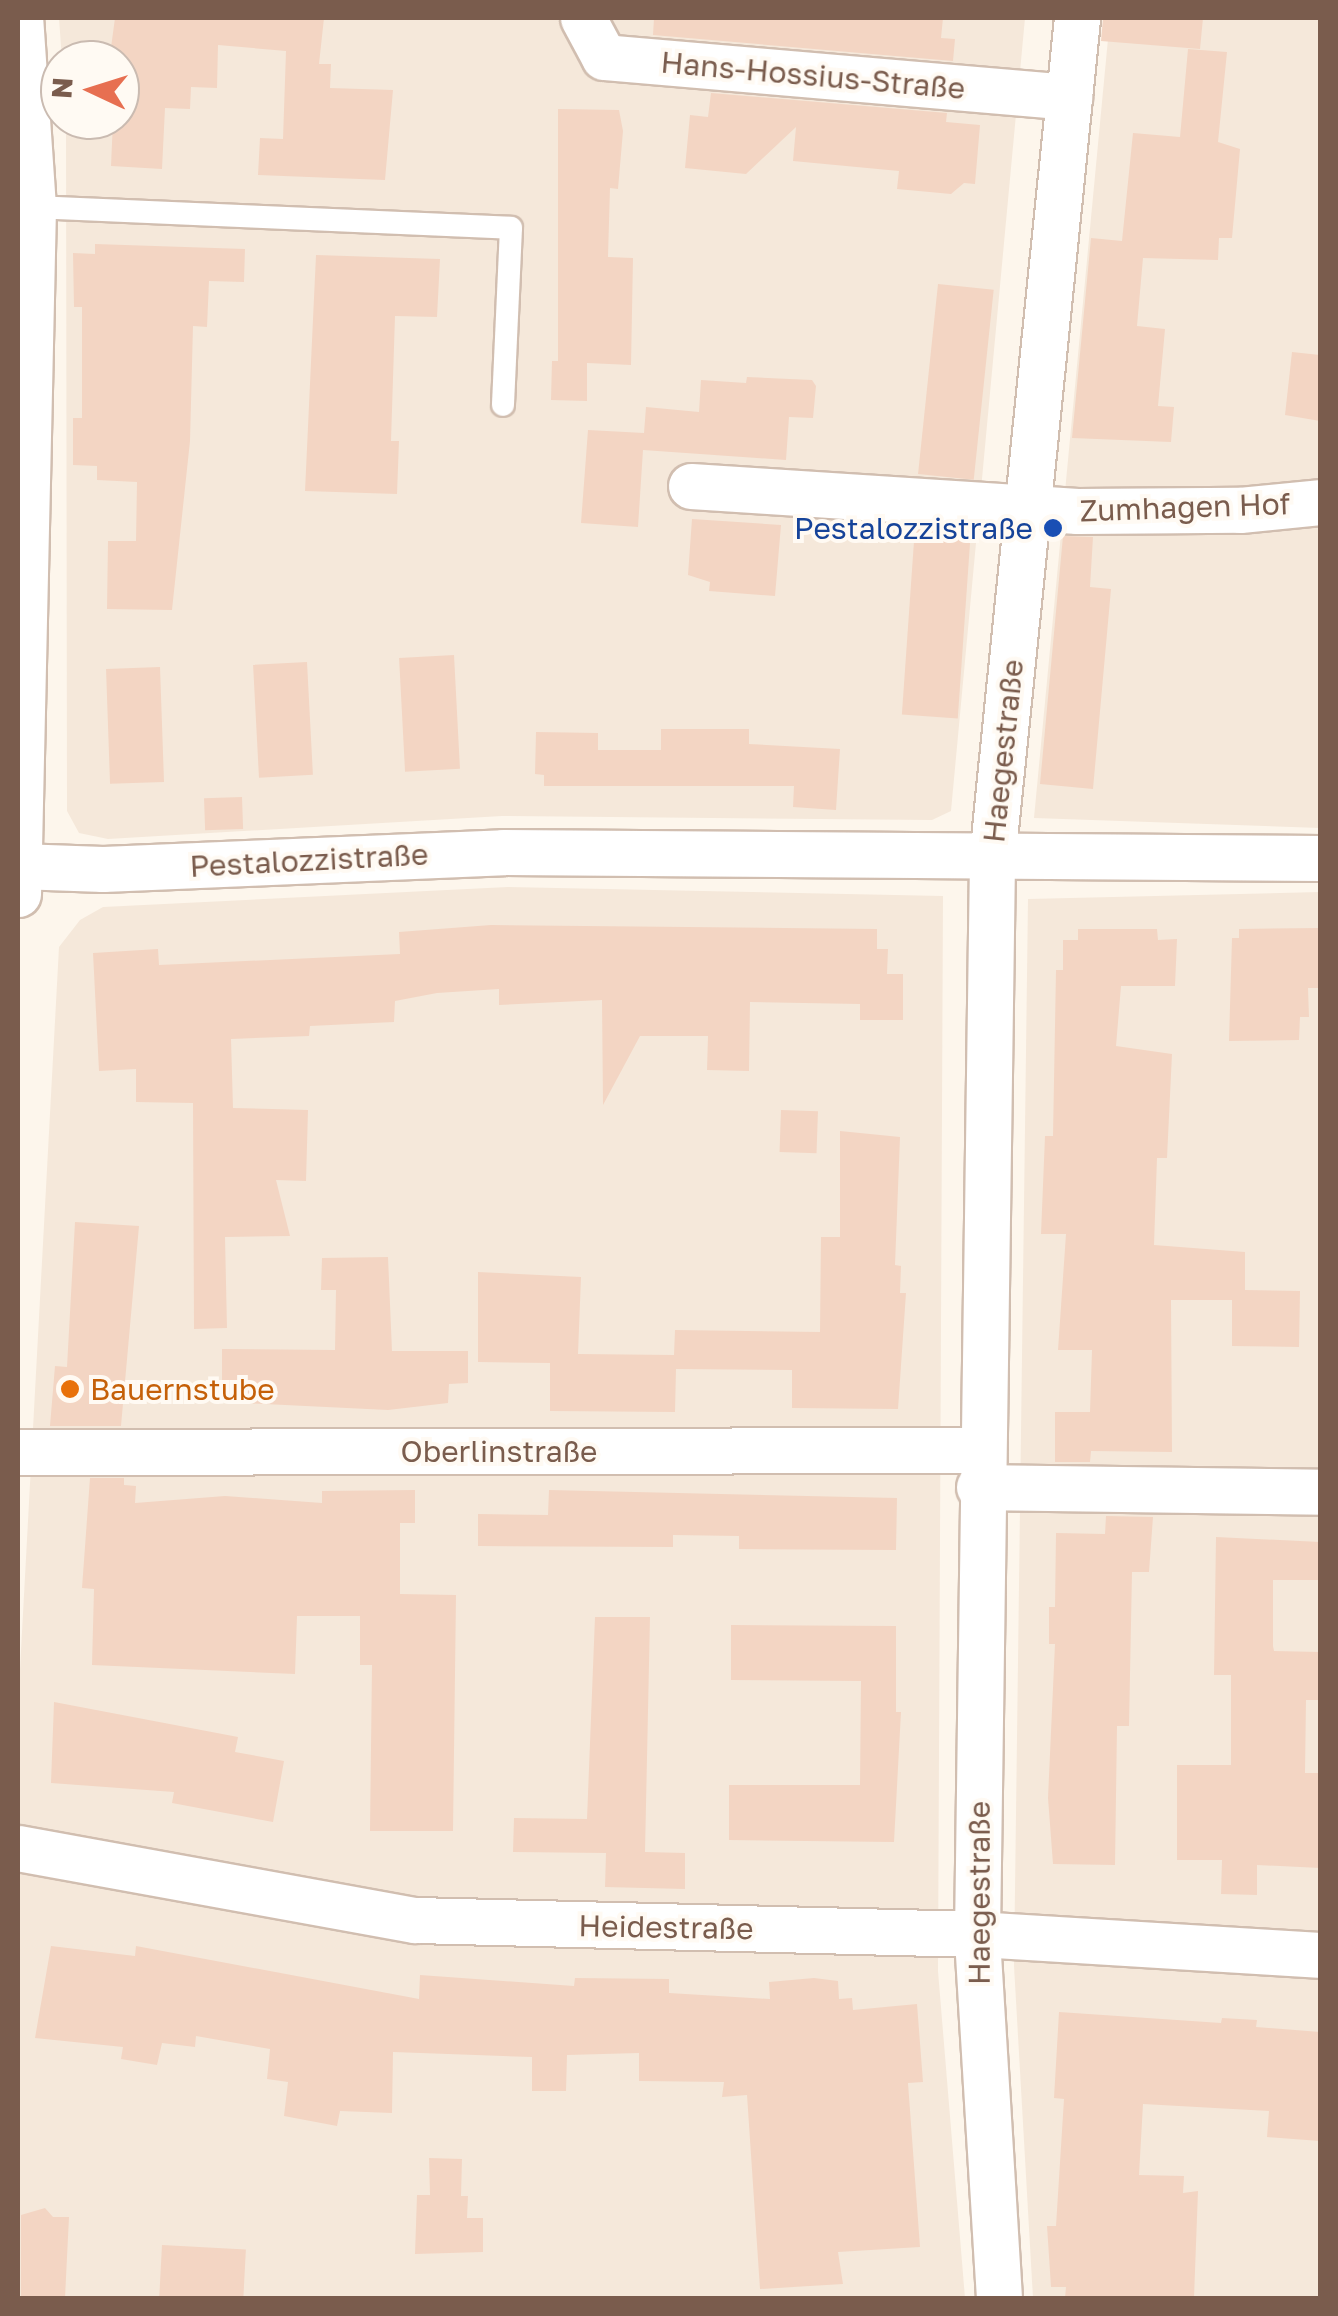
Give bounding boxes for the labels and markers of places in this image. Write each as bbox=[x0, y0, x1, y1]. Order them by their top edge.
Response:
place label: Pestalozzistraße bbox=[794, 510, 1033, 546]
marker: Pestalozzistraße bbox=[1042, 517, 1064, 539]
place label: Bauernstube bbox=[90, 1371, 275, 1407]
marker: Bauernstube bbox=[59, 1378, 81, 1400]

